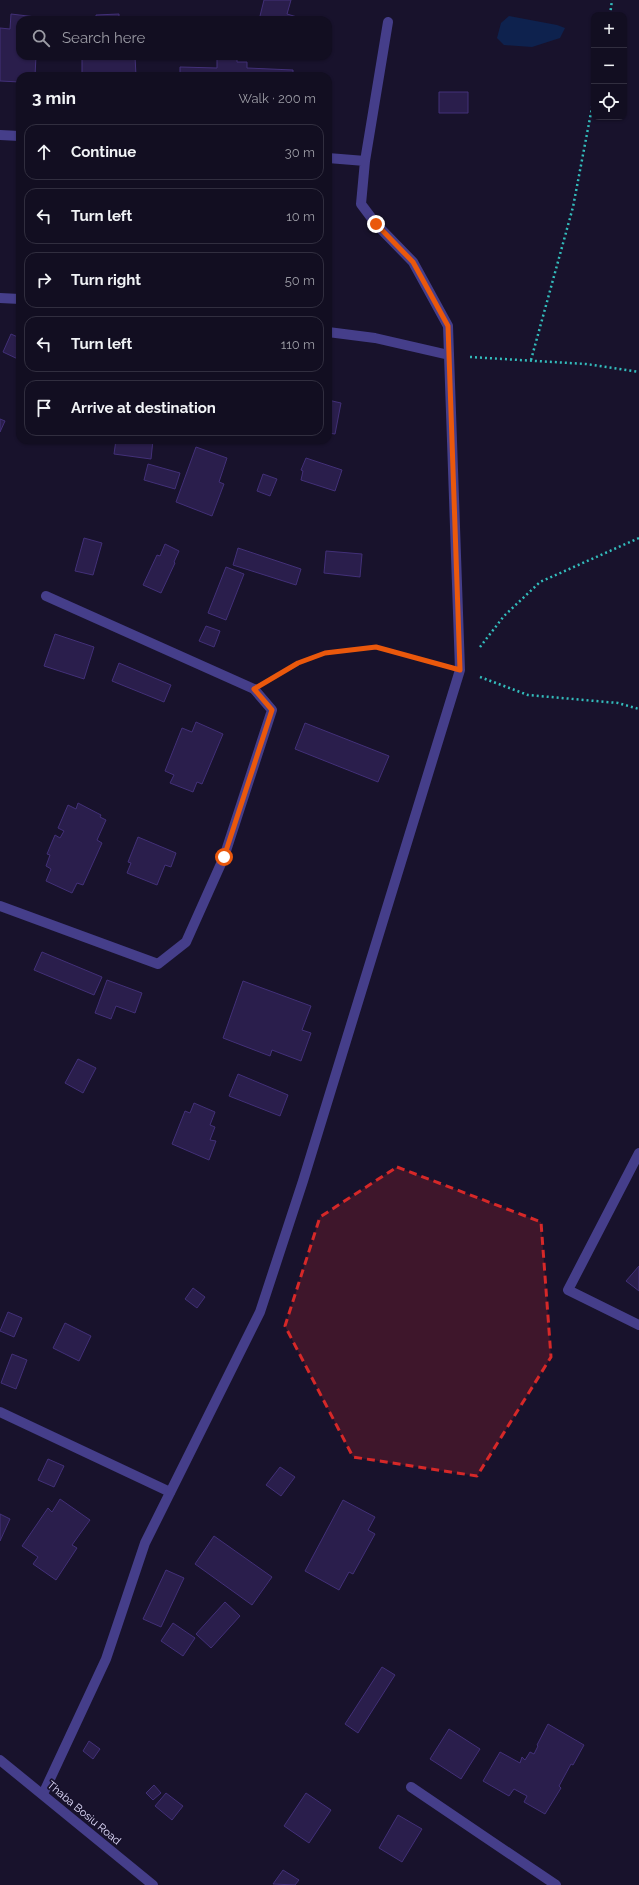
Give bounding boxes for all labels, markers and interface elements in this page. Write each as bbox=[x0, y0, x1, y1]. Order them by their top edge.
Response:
map controls bbox=[591, 12, 627, 120]
button: + bbox=[591, 12, 627, 48]
search box bbox=[16, 16, 332, 60]
icon: search bbox=[30, 27, 52, 49]
text: Search here bbox=[62, 29, 145, 47]
button: − bbox=[591, 48, 627, 84]
button: locate bbox=[591, 84, 627, 120]
text: 3 min bbox=[32, 88, 76, 108]
text: Walk · 200 m bbox=[239, 91, 316, 106]
icon: ahead bbox=[33, 141, 55, 163]
text: Continue bbox=[71, 143, 136, 161]
text: 30 m bbox=[285, 145, 315, 160]
icon: left bbox=[33, 205, 55, 227]
text: Turn left bbox=[71, 207, 132, 225]
text: 10 m bbox=[286, 209, 315, 224]
route end bbox=[367, 215, 385, 233]
icon: right bbox=[33, 269, 55, 291]
text: Turn right bbox=[71, 271, 141, 289]
text: 50 m bbox=[285, 273, 315, 288]
icon: left bbox=[33, 333, 55, 355]
text: Turn left bbox=[71, 335, 132, 353]
text: 110 m bbox=[281, 337, 315, 352]
icon: arrive bbox=[33, 397, 55, 419]
text: Arrive at destination bbox=[71, 399, 216, 417]
route start bbox=[215, 848, 233, 866]
street label: Thaba Bosiu Road bbox=[45, 1778, 124, 1848]

